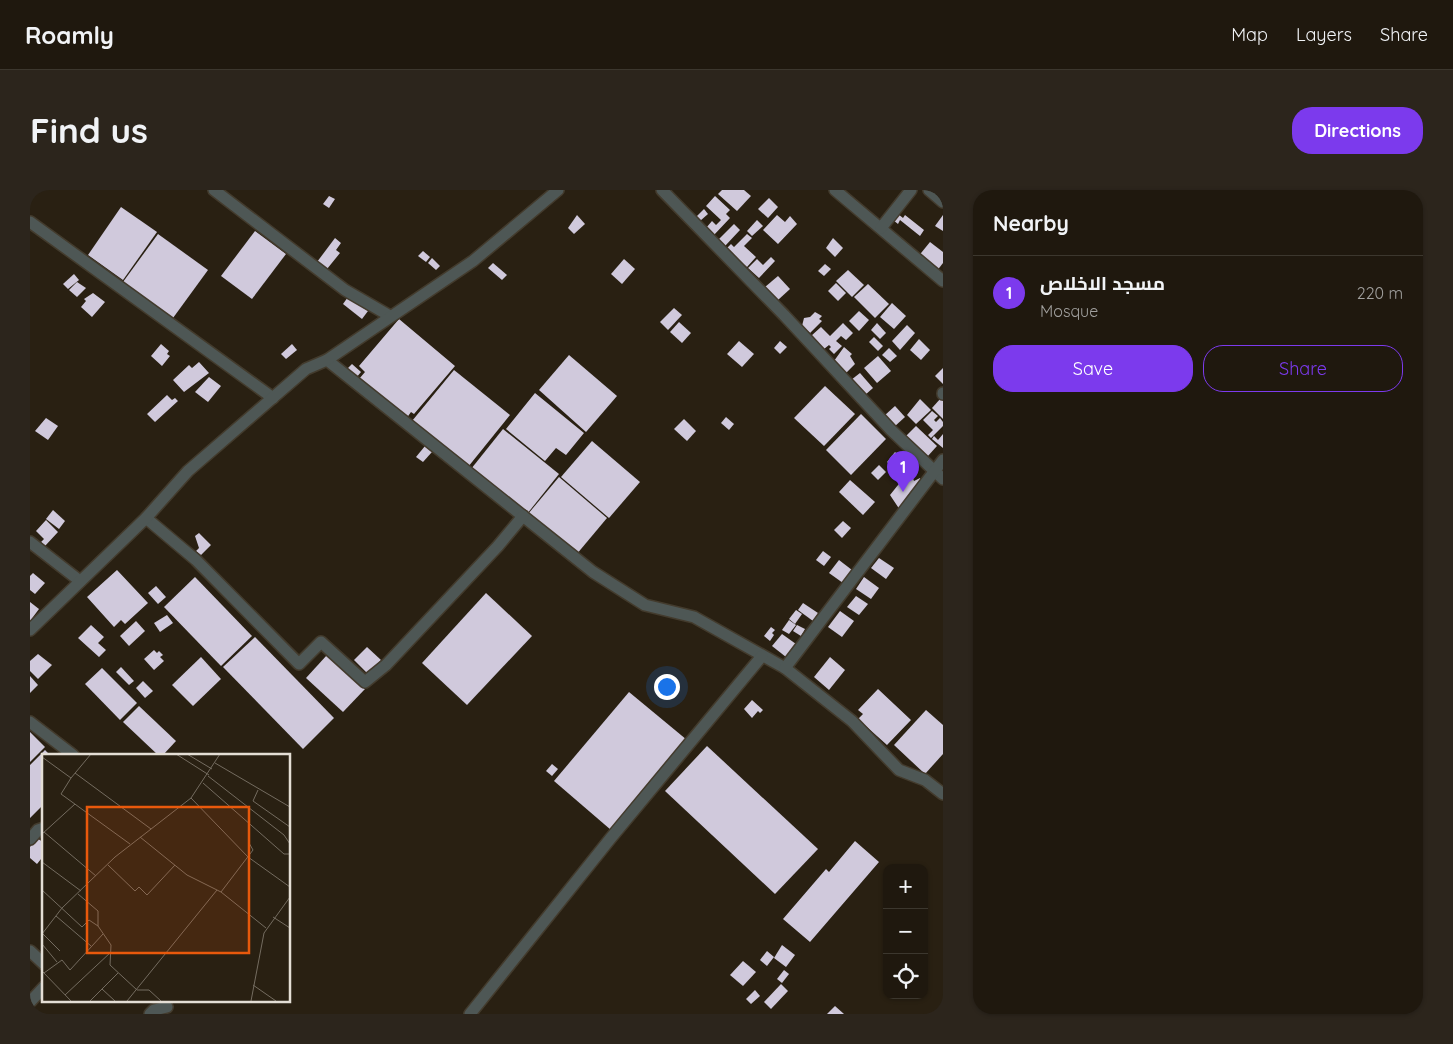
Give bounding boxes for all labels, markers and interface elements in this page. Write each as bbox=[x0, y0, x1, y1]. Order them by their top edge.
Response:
text: Roamly bbox=[25, 20, 114, 50]
text: Map bbox=[1231, 23, 1268, 46]
text: Layers bbox=[1296, 23, 1352, 46]
text: Share bbox=[1380, 23, 1428, 46]
button: Directions bbox=[1292, 107, 1423, 154]
text: Find us bbox=[30, 108, 148, 152]
text: Nearby bbox=[993, 210, 1069, 236]
text: مسجد الاخلاص bbox=[1040, 271, 1165, 295]
text: 1 bbox=[1006, 283, 1012, 303]
text: 220 m bbox=[1357, 283, 1403, 303]
text: Mosque bbox=[1040, 301, 1098, 321]
button: Save bbox=[993, 345, 1193, 392]
button: Share bbox=[1203, 345, 1403, 392]
pin: 1 bbox=[887, 451, 919, 492]
your location bbox=[654, 674, 680, 700]
inset map bbox=[42, 754, 290, 1002]
map controls bbox=[883, 864, 928, 999]
button: + bbox=[883, 864, 928, 909]
button: − bbox=[883, 909, 928, 954]
button: locate bbox=[883, 954, 928, 999]

